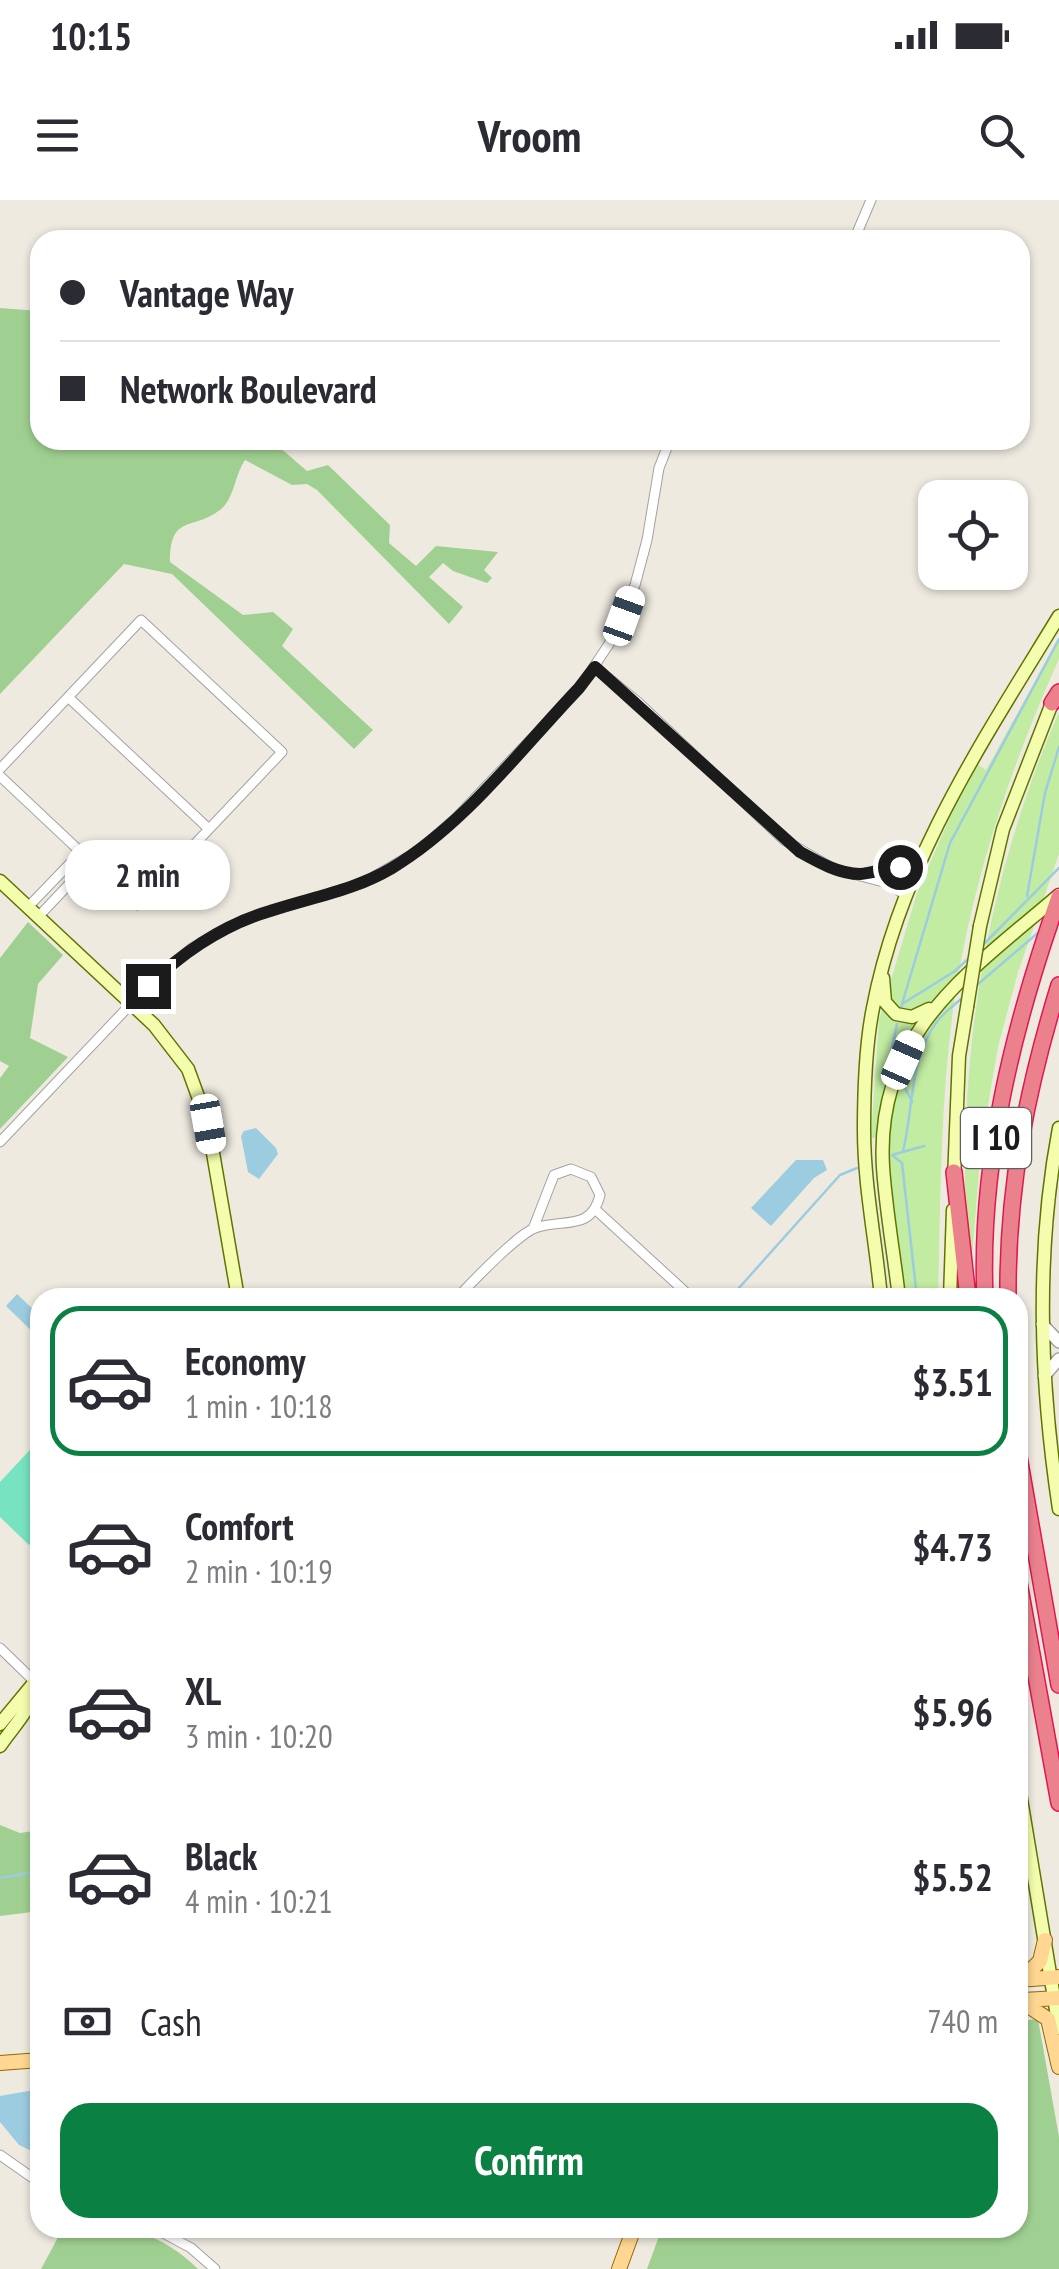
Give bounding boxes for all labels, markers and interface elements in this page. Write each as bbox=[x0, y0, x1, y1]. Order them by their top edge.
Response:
text: 10:15 bbox=[50, 11, 132, 60]
text: Vroom bbox=[478, 106, 581, 164]
icon: menu bbox=[30, 108, 85, 163]
icon: search bbox=[974, 108, 1029, 163]
text: Vantage Way bbox=[120, 268, 293, 317]
text: Network Boulevard bbox=[120, 364, 377, 413]
map controls bbox=[918, 480, 1028, 590]
button: locate bbox=[918, 480, 1028, 590]
car bbox=[600, 583, 648, 649]
callout: 2 min bbox=[66, 841, 230, 911]
route start bbox=[878, 845, 923, 890]
text: 2 min bbox=[115, 854, 180, 896]
route end bbox=[126, 964, 171, 1009]
car bbox=[877, 1026, 929, 1094]
car bbox=[188, 1092, 228, 1156]
road number: I 10 bbox=[961, 1108, 1031, 1168]
icon: car bbox=[65, 1336, 155, 1426]
text: Economy bbox=[185, 1336, 305, 1385]
text: $3.51 bbox=[912, 1357, 993, 1406]
text: 1 min · 10:18 bbox=[185, 1385, 333, 1427]
icon: car bbox=[65, 1501, 155, 1591]
text: Comfort bbox=[185, 1501, 294, 1550]
text: $4.73 bbox=[912, 1522, 993, 1571]
text: 2 min · 10:19 bbox=[185, 1550, 333, 1592]
icon: car bbox=[65, 1666, 155, 1756]
text: XL bbox=[185, 1666, 221, 1715]
text: $5.96 bbox=[912, 1687, 993, 1736]
text: 3 min · 10:20 bbox=[185, 1715, 333, 1757]
icon: car bbox=[65, 1831, 155, 1921]
text: Black bbox=[185, 1831, 258, 1880]
text: $5.52 bbox=[912, 1852, 993, 1901]
text: 4 min · 10:21 bbox=[185, 1880, 333, 1922]
icon: cash bbox=[60, 1994, 115, 2049]
text: Cash bbox=[140, 1997, 202, 2046]
text: 740 m bbox=[927, 2000, 998, 2042]
button: Confirm bbox=[60, 2103, 998, 2218]

